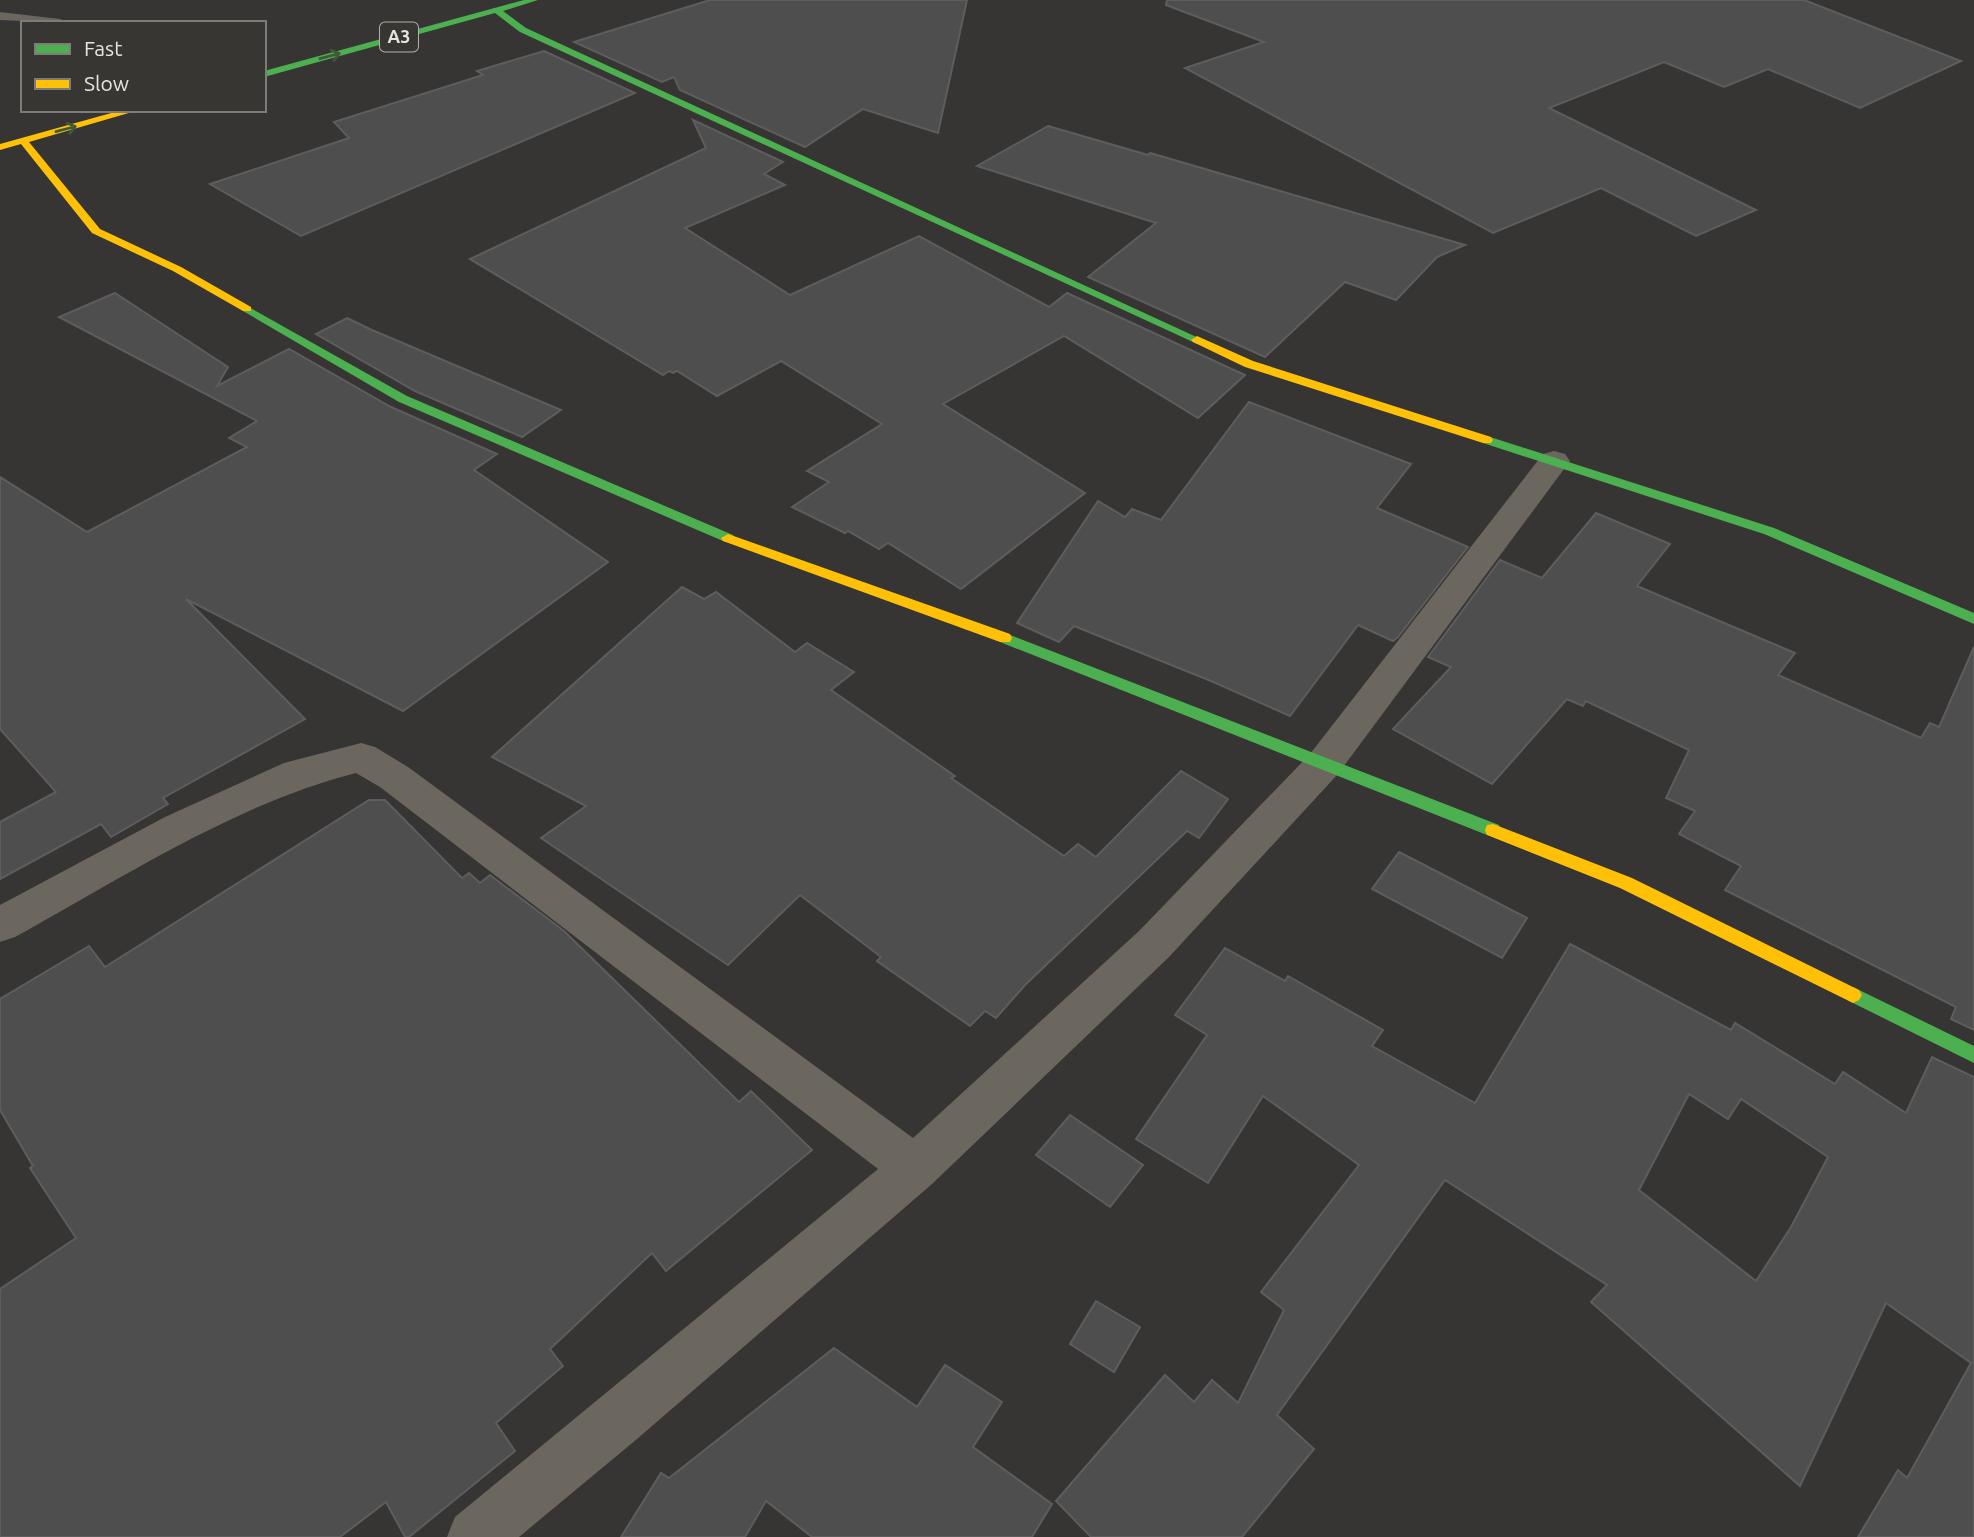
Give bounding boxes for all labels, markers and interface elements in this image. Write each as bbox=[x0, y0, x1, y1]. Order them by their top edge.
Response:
legend bbox=[21, 21, 266, 112]
road number: A3 bbox=[380, 22, 418, 52]
text: Fast bbox=[84, 36, 122, 60]
one-way arrow bbox=[318, 49, 341, 62]
text: Slow bbox=[84, 71, 129, 95]
one-way arrow bbox=[54, 122, 77, 135]

